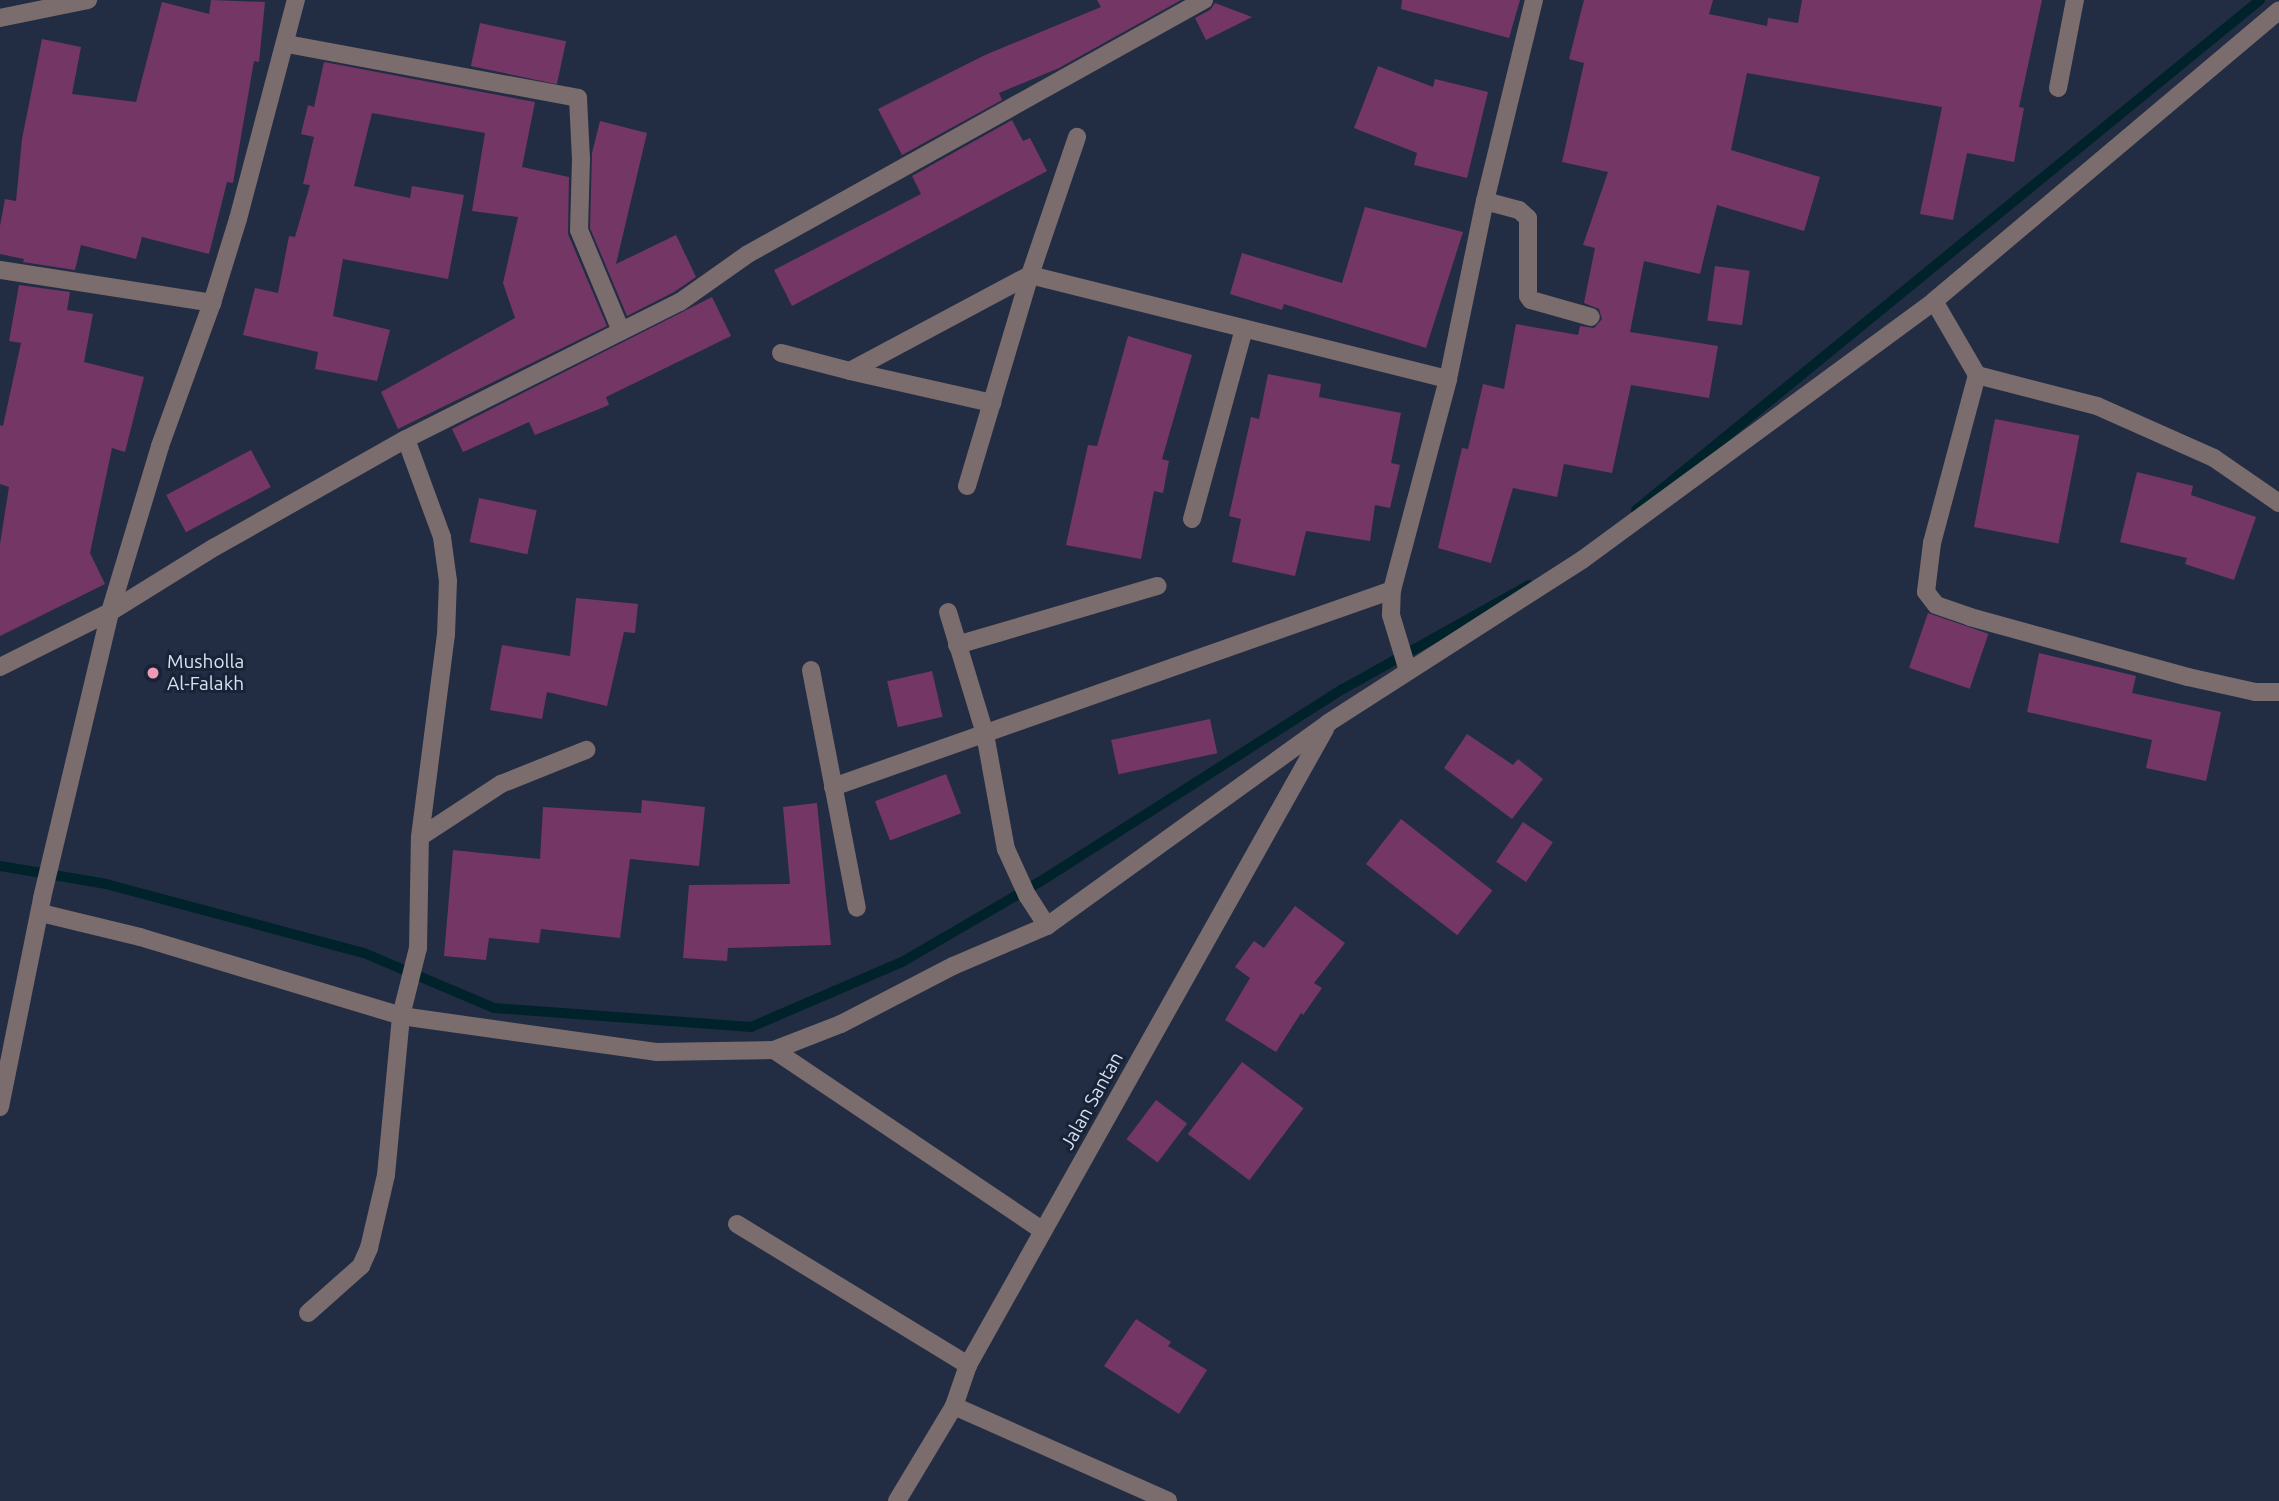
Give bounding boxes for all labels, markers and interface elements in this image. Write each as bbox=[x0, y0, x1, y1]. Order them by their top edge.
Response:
place label: Musholla Al-Falakh bbox=[167, 651, 244, 695]
marker: Musholla Al-Falakh bbox=[145, 665, 161, 681]
street label: Jalan Santan bbox=[1056, 1048, 1128, 1154]

